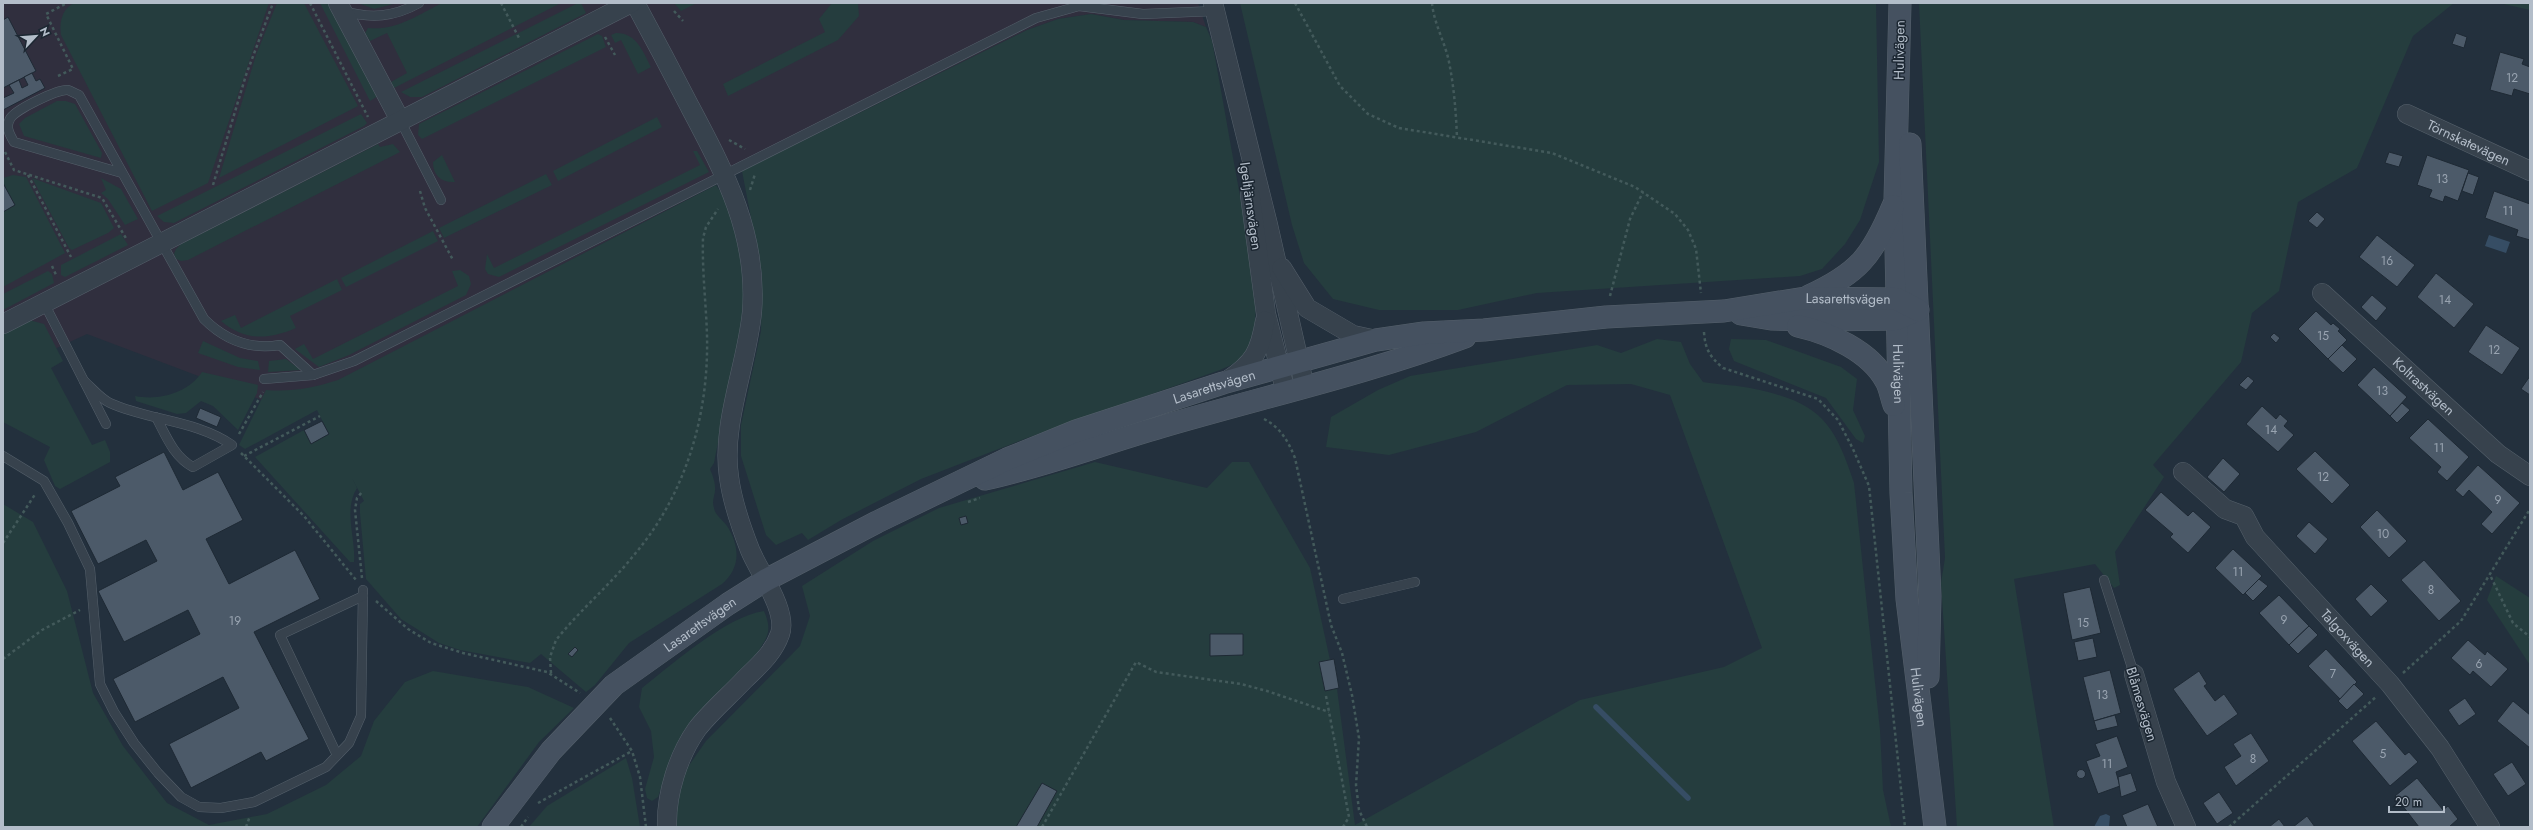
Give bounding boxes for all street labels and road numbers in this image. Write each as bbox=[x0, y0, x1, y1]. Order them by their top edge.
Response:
street label: Hulivägen bbox=[1888, 20, 1910, 80]
street label: Törnskatevägen bbox=[2424, 115, 2513, 170]
street label: Igeltjärnsvägen bbox=[1235, 161, 1267, 251]
street label: Lasarettsvägen bbox=[1806, 288, 1891, 309]
street label: Hulivägen bbox=[1888, 344, 1909, 404]
street label: Koltrastvägen bbox=[2388, 352, 2459, 420]
street label: Lasarettsvägen bbox=[1170, 364, 1258, 409]
street label: Lasarettsvägen bbox=[659, 591, 740, 657]
street label: Talgoxvägen bbox=[2316, 605, 2379, 671]
street label: Blåmesvägen bbox=[2121, 664, 2163, 744]
street label: Hulivägen bbox=[1905, 666, 1933, 728]

